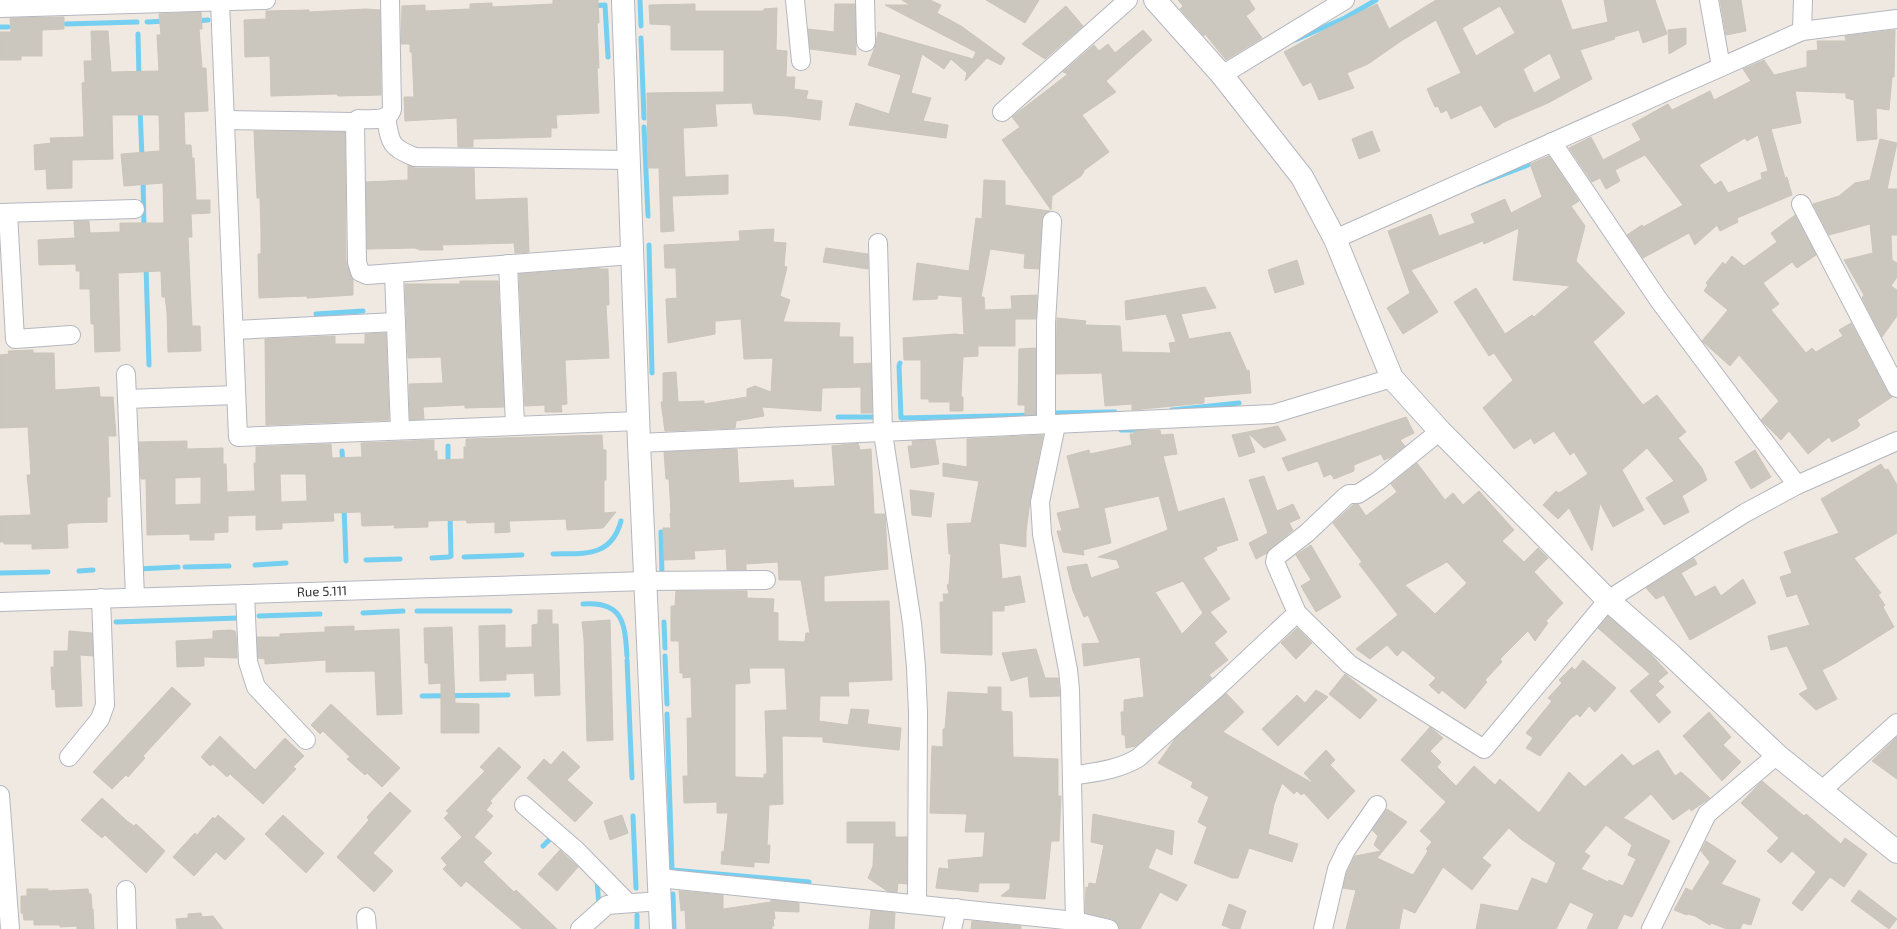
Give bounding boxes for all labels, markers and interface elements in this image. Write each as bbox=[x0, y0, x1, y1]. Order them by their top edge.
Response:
street label: Rue 5.111 bbox=[297, 582, 347, 600]

